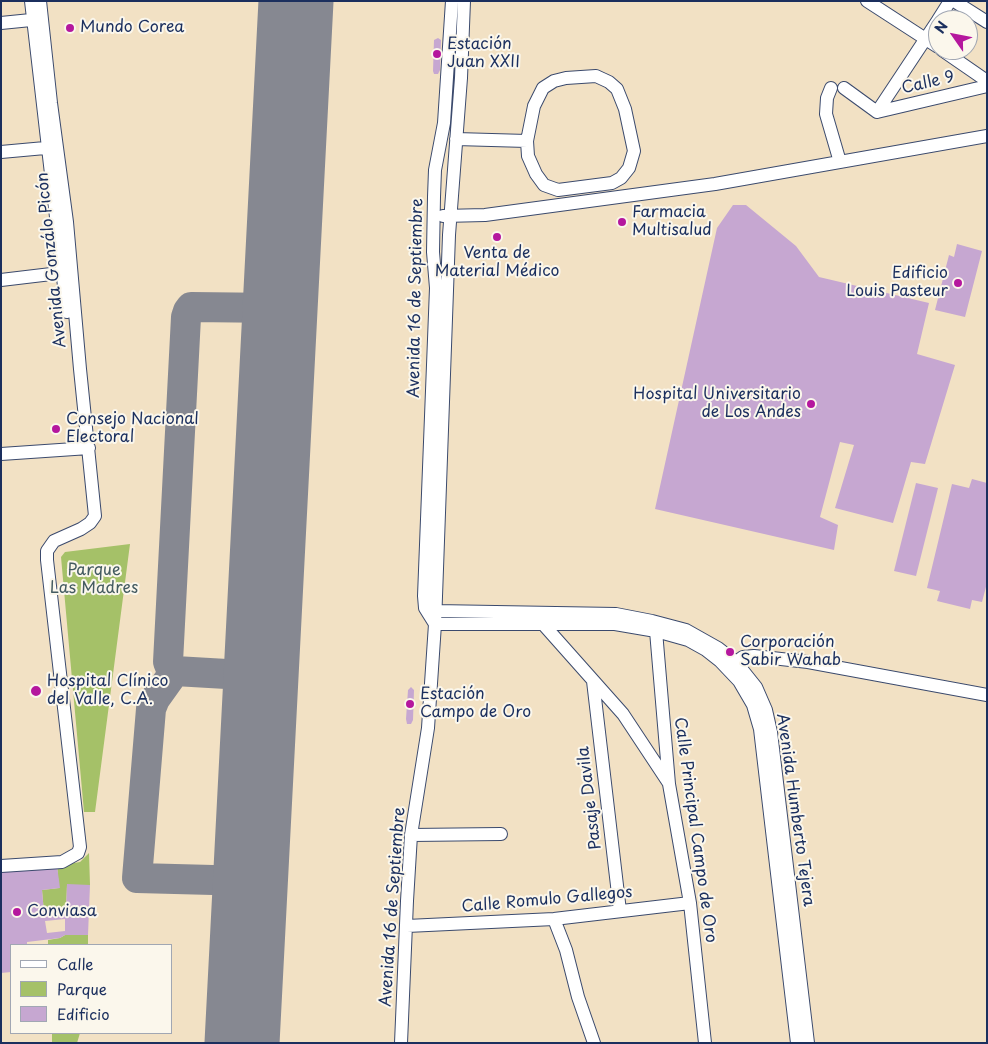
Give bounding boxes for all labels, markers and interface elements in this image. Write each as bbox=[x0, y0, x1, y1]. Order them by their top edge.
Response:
north arrow bbox=[928, 10, 978, 60]
text: N bbox=[929, 17, 953, 37]
place label: Mundo Corea bbox=[80, 18, 184, 38]
marker: Mundo Corea bbox=[64, 22, 76, 34]
place label: Estación Juan XXII bbox=[447, 35, 520, 73]
marker: Estación Juan XXII bbox=[431, 48, 443, 60]
street label: Calle 9 bbox=[900, 68, 956, 98]
street label: Avenida Gonzálo Picón bbox=[33, 171, 71, 349]
street label: Avenida 16 de Septiembre bbox=[405, 198, 427, 398]
place label: Farmacia Multisalud bbox=[632, 203, 712, 241]
marker: Farmacia Multisalud bbox=[616, 216, 628, 228]
marker: Venta de Material Médico bbox=[491, 231, 503, 243]
place label: Venta de Material Médico bbox=[435, 244, 559, 282]
place label: Edificio Louis Pasteur bbox=[846, 264, 948, 302]
marker: Edificio Louis Pasteur bbox=[952, 277, 964, 289]
place label: Hospital Universitario de Los Andes bbox=[633, 385, 801, 423]
marker: Hospital Universitario de Los Andes bbox=[805, 398, 817, 410]
place label: Consejo Nacional Electoral bbox=[66, 410, 199, 448]
marker: Consejo Nacional Electoral bbox=[50, 423, 62, 435]
park label: Parque Las Madres bbox=[50, 561, 138, 599]
place label: Corporación Sabir Wahab bbox=[740, 633, 841, 671]
marker: Corporación Sabir Wahab bbox=[724, 646, 736, 658]
place label: Hospital Clínico del Valle, C.A. bbox=[47, 672, 168, 710]
marker: Hospital Clínico del Valle, C.A. bbox=[29, 684, 43, 698]
place label: Estación Campo de Oro bbox=[420, 685, 531, 723]
marker: Estación Campo de Oro bbox=[404, 698, 416, 710]
street label: Avenida Humberto Tejera bbox=[772, 712, 818, 908]
street label: Calle Principal Campo de Oro bbox=[670, 716, 720, 944]
street label: Pasaje Davila bbox=[574, 745, 606, 851]
street label: Avenida 16 de Septiembre bbox=[376, 807, 410, 1007]
street label: Calle Romulo Gallegos bbox=[461, 883, 633, 917]
place label: Conviasa bbox=[27, 902, 97, 922]
marker: Conviasa bbox=[11, 906, 23, 918]
legend bbox=[10, 944, 172, 1034]
text: Calle bbox=[57, 952, 94, 975]
text: Parque bbox=[57, 977, 107, 1000]
text: Edificio bbox=[57, 1002, 110, 1025]

